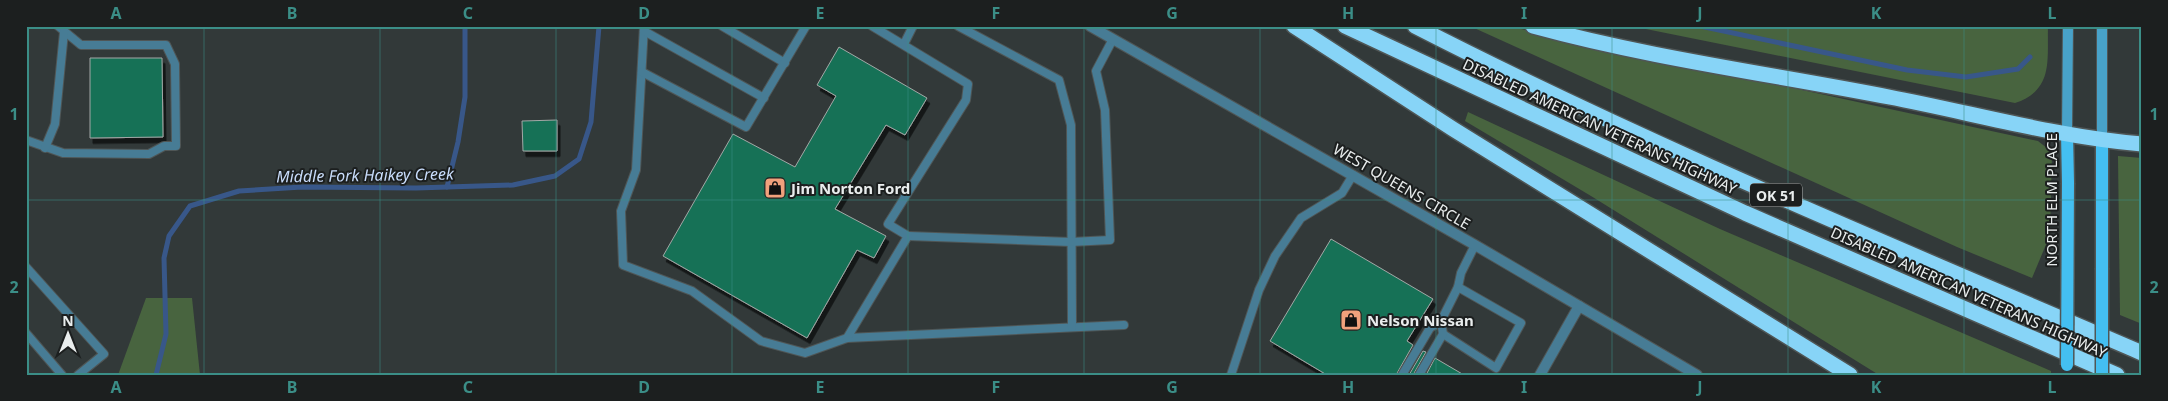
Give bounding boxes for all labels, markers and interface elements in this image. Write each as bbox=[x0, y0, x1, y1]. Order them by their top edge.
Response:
text: A bbox=[110, 2, 122, 24]
text: B bbox=[287, 2, 297, 24]
text: C bbox=[463, 2, 473, 24]
text: D bbox=[638, 2, 650, 24]
text: E bbox=[816, 2, 825, 24]
text: F bbox=[992, 2, 1000, 24]
text: G bbox=[1166, 2, 1178, 24]
text: H bbox=[1342, 2, 1354, 24]
text: I bbox=[1521, 2, 1527, 24]
text: J bbox=[1695, 2, 1703, 24]
text: K bbox=[1871, 2, 1882, 24]
text: L bbox=[2048, 2, 2057, 24]
street label: DISABLED AMERICAN VETERANS HIGHWAY bbox=[1460, 54, 1741, 199]
text: 1 bbox=[9, 103, 19, 125]
text: 1 bbox=[2149, 103, 2159, 125]
street label: NORTH ELM PLACE bbox=[2041, 133, 2061, 267]
street label: WEST QUEENS CIRCLE bbox=[1330, 139, 1474, 233]
water label: Middle Fork Haikey Creek bbox=[276, 162, 455, 188]
shop icon: Jim Norton Ford bbox=[763, 176, 787, 200]
place label: Jim Norton Ford bbox=[789, 178, 910, 198]
road number: OK 51 bbox=[1750, 184, 1802, 206]
street label: DISABLED AMERICAN VETERANS HIGHWAY bbox=[1828, 222, 2111, 362]
text: 2 bbox=[9, 276, 19, 298]
text: 2 bbox=[2149, 276, 2159, 298]
north arrow bbox=[42, 308, 92, 358]
shop icon: Nelson Nissan bbox=[1339, 308, 1363, 332]
place label: Nelson Nissan bbox=[1367, 310, 1474, 330]
text: N bbox=[62, 311, 74, 330]
text: A bbox=[110, 376, 122, 398]
text: B bbox=[287, 376, 297, 398]
text: C bbox=[463, 376, 473, 398]
text: D bbox=[638, 376, 650, 398]
text: E bbox=[816, 376, 825, 398]
text: F bbox=[992, 376, 1000, 398]
text: G bbox=[1166, 376, 1178, 398]
text: H bbox=[1342, 376, 1354, 398]
text: I bbox=[1521, 376, 1527, 398]
text: J bbox=[1695, 376, 1703, 398]
text: K bbox=[1871, 376, 1882, 398]
text: L bbox=[2048, 376, 2057, 398]

